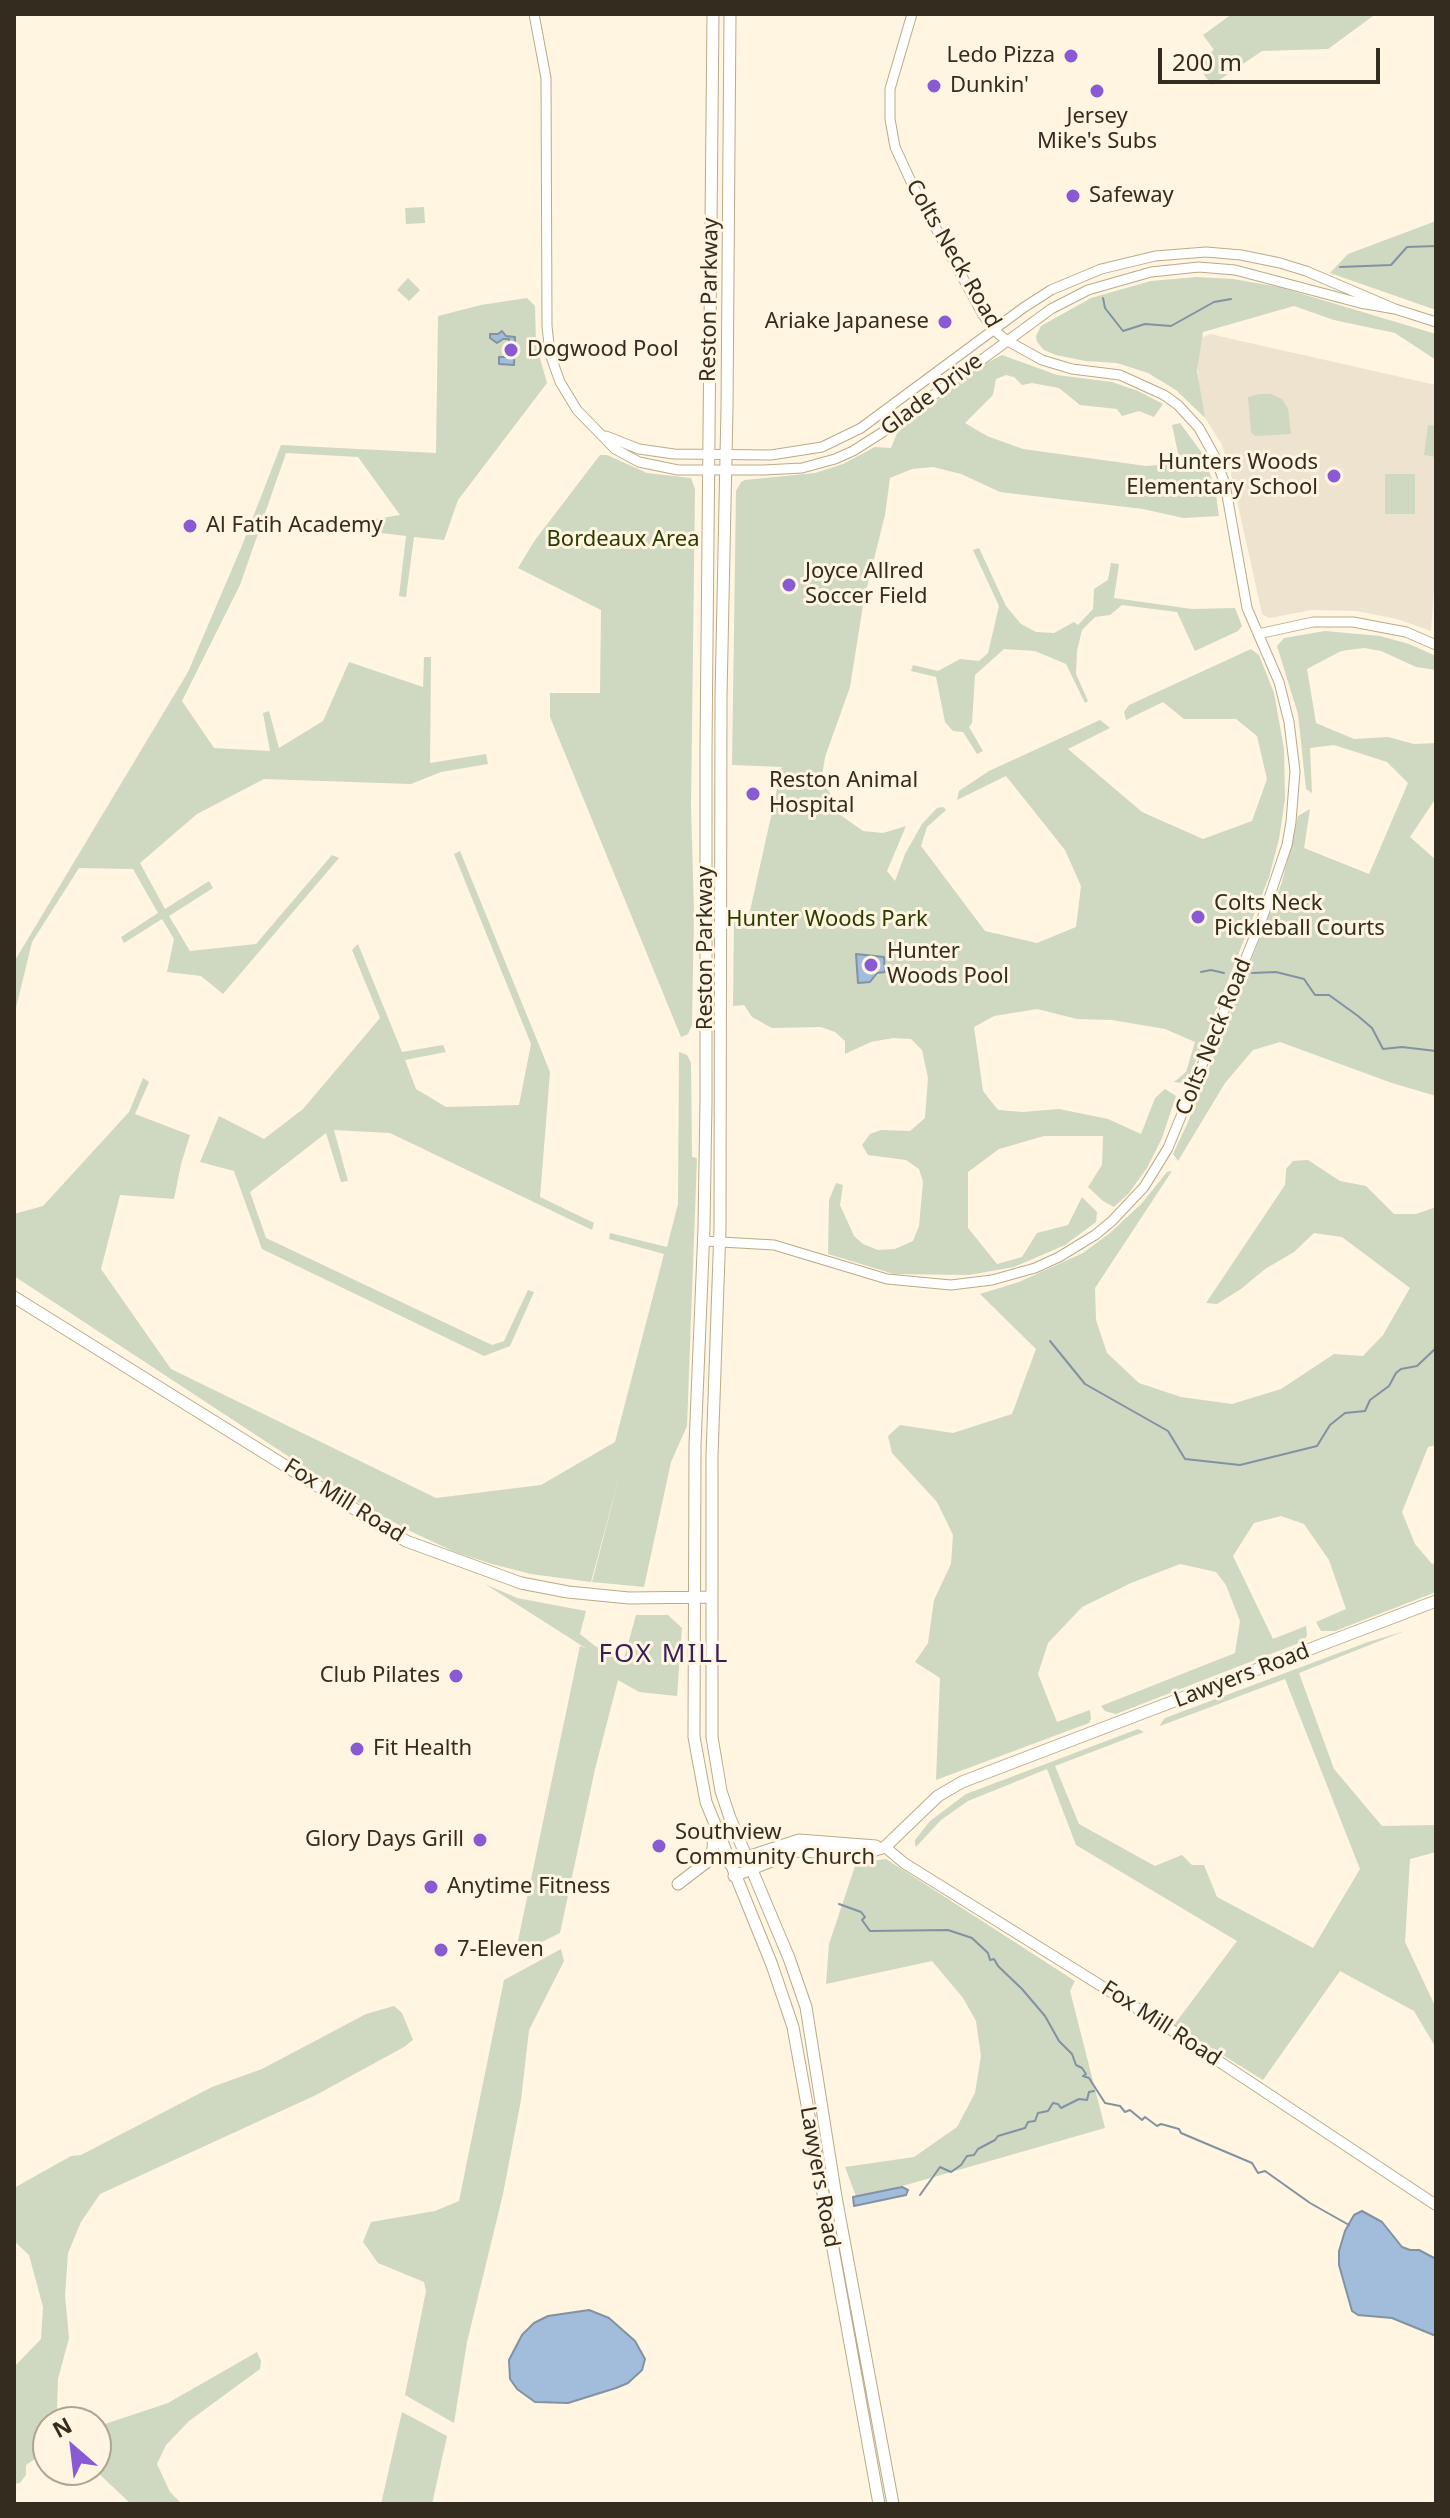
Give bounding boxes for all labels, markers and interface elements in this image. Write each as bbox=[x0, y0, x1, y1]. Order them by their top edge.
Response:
scale bar bbox=[1162, 32, 1384, 82]
place label: Ledo Pizza bbox=[946, 43, 1055, 69]
text: 200 m bbox=[1172, 45, 1242, 78]
marker: Ledo Pizza bbox=[1062, 47, 1080, 65]
place label: Dunkin' bbox=[950, 73, 1029, 99]
marker: Dunkin' bbox=[925, 77, 943, 95]
marker: Jersey Mike's Subs bbox=[1088, 82, 1106, 100]
place label: Jersey Mike's Subs bbox=[1037, 104, 1157, 156]
street label: Colts Neck Road bbox=[900, 175, 1006, 333]
place label: Safeway bbox=[1089, 183, 1174, 209]
marker: Safeway bbox=[1064, 187, 1082, 205]
street label: Reston Parkway bbox=[695, 218, 725, 382]
place label: Ariake Japanese bbox=[765, 309, 929, 335]
marker: Ariake Japanese bbox=[936, 313, 954, 331]
place label: Dogwood Pool bbox=[527, 337, 679, 363]
marker: Dogwood Pool bbox=[502, 341, 520, 359]
street label: Glade Drive bbox=[876, 348, 988, 442]
place label: Hunters Woods Elementary School bbox=[1126, 450, 1318, 502]
marker: Hunters Woods Elementary School bbox=[1325, 467, 1343, 485]
place label: Al Fatih Academy bbox=[206, 513, 383, 539]
marker: Al Fatih Academy bbox=[181, 517, 199, 535]
park label: Bordeaux Area bbox=[547, 527, 699, 553]
place label: Joyce Allred Soccer Field bbox=[805, 559, 927, 610]
marker: Joyce Allred Soccer Field bbox=[780, 576, 798, 594]
place label: Reston Animal Hospital bbox=[769, 768, 918, 820]
marker: Reston Animal Hospital bbox=[744, 785, 762, 803]
street label: Reston Parkway bbox=[693, 866, 719, 1030]
place label: Colts Neck Pickleball Courts bbox=[1214, 891, 1385, 942]
park label: Hunter Woods Park bbox=[726, 907, 928, 933]
marker: Colts Neck Pickleball Courts bbox=[1189, 908, 1207, 926]
place label: Hunter Woods Pool bbox=[887, 939, 1009, 990]
street label: Colts Neck Road bbox=[1170, 955, 1258, 1119]
marker: Hunter Woods Pool bbox=[862, 956, 880, 974]
street label: Fox Mill Road bbox=[279, 1453, 409, 1549]
street label: Lawyers Road bbox=[1171, 1638, 1313, 1714]
district label: FOX MILL bbox=[599, 1639, 729, 1671]
place label: Club Pilates bbox=[320, 1663, 440, 1689]
marker: Club Pilates bbox=[447, 1667, 465, 1685]
place label: Fit Health bbox=[373, 1736, 472, 1762]
marker: Fit Health bbox=[348, 1740, 366, 1758]
place label: Southview Community Church bbox=[675, 1820, 875, 1872]
place label: Glory Days Grill bbox=[305, 1827, 464, 1853]
marker: Glory Days Grill bbox=[471, 1831, 489, 1849]
marker: Southview Community Church bbox=[650, 1837, 668, 1855]
place label: Anytime Fitness bbox=[447, 1874, 610, 1900]
marker: Anytime Fitness bbox=[422, 1878, 440, 1896]
place label: 7-Eleven bbox=[457, 1937, 544, 1963]
marker: 7-Eleven bbox=[432, 1941, 450, 1959]
street label: Fox Mill Road bbox=[1096, 1976, 1226, 2072]
street label: Lawyers Road bbox=[794, 2104, 844, 2250]
north arrow bbox=[32, 2406, 112, 2486]
text: N bbox=[47, 2409, 77, 2444]

